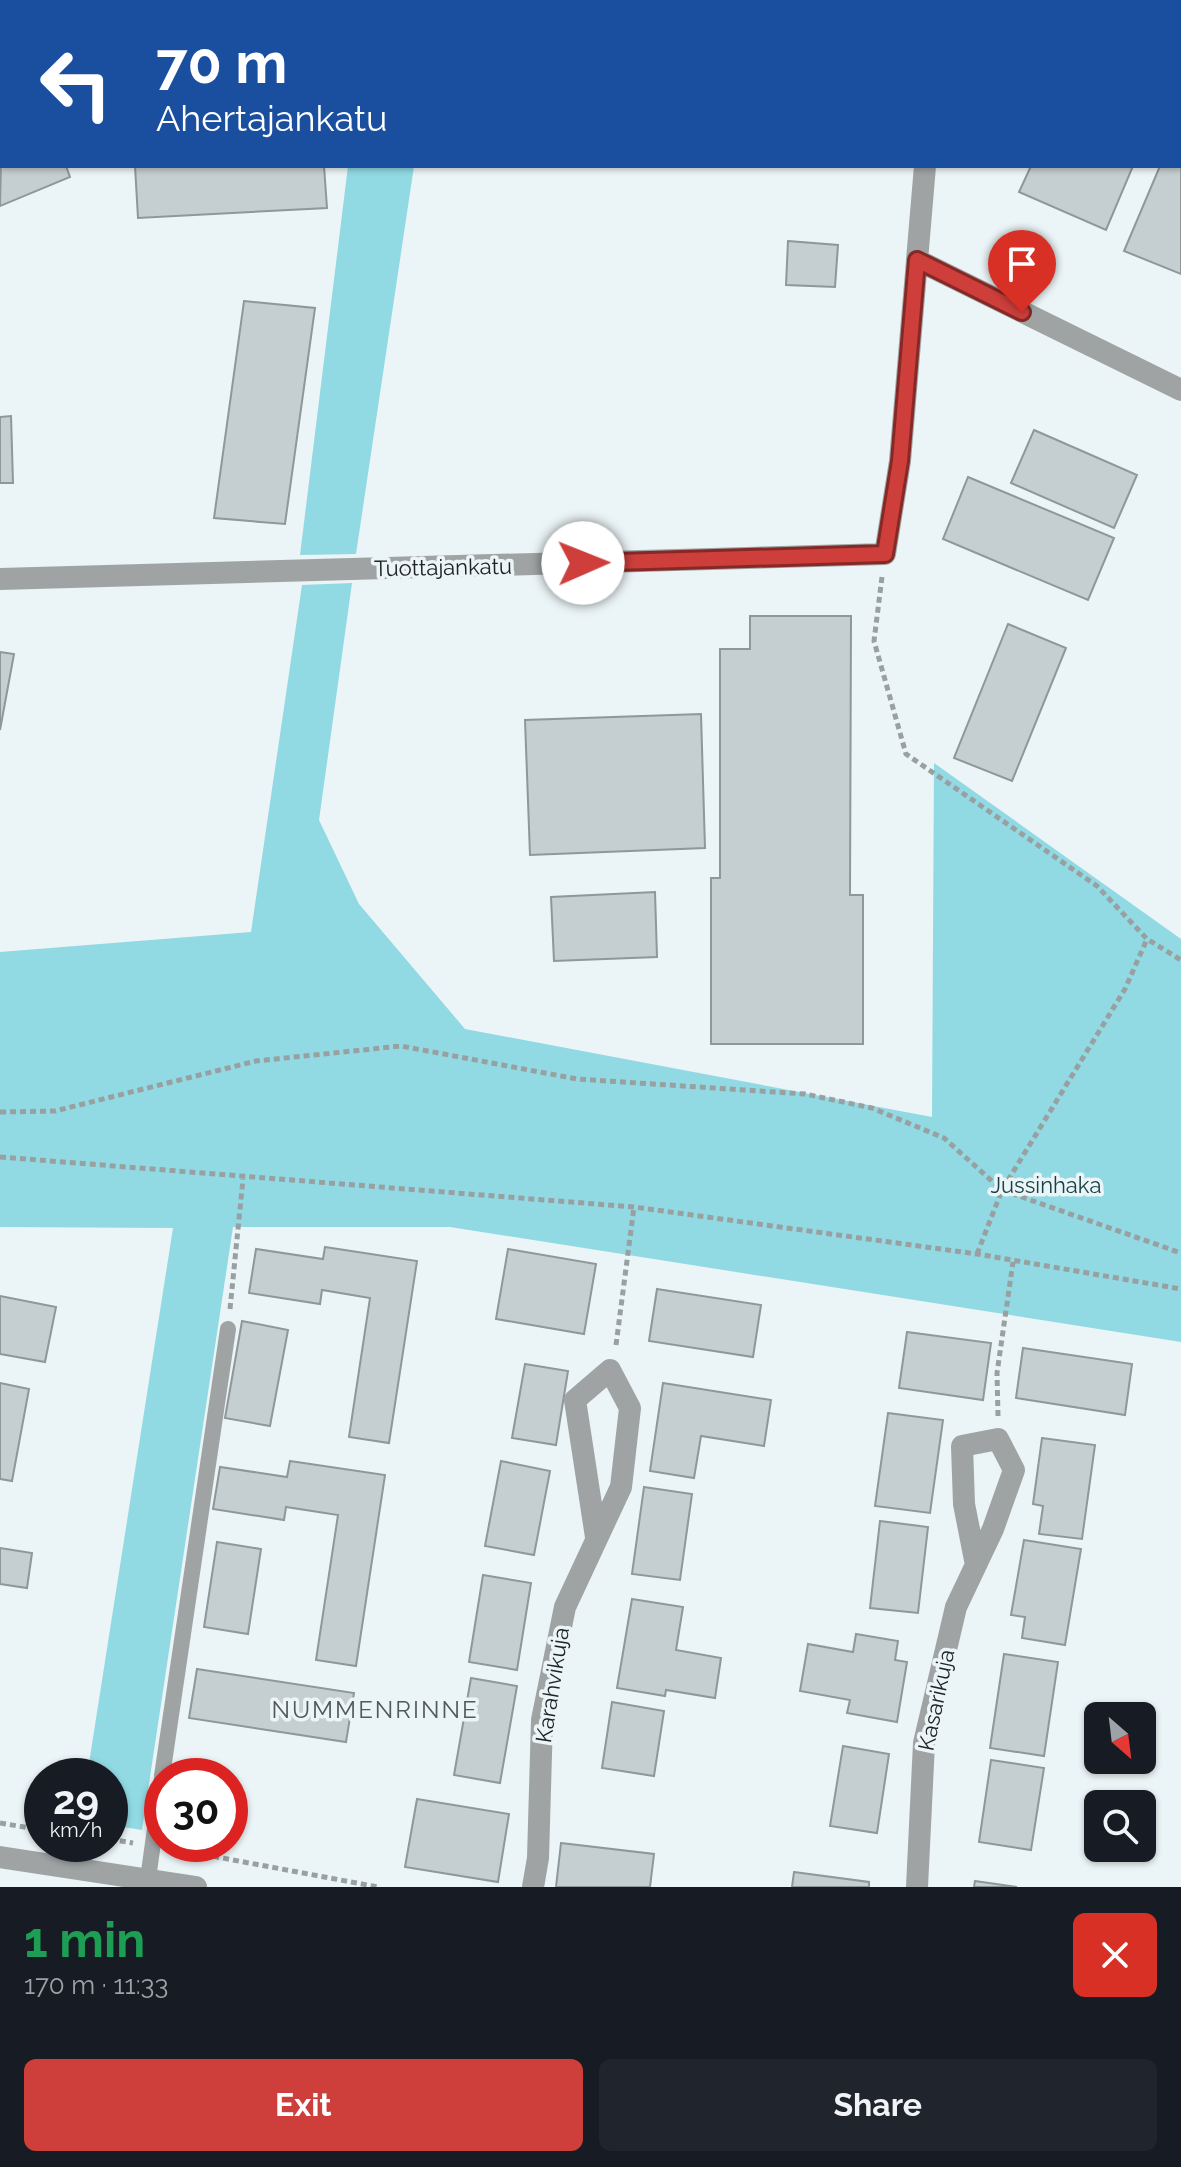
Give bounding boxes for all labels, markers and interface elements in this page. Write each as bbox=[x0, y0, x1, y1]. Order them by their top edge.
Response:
text: 70 m bbox=[156, 30, 287, 96]
icon: left bbox=[24, 32, 128, 136]
text: Ahertajankatu bbox=[156, 97, 387, 139]
pin bbox=[988, 230, 1056, 312]
icon: arrive bbox=[1000, 242, 1044, 286]
position arrow bbox=[541, 521, 625, 605]
street label: Tuottajankatu bbox=[374, 553, 512, 581]
park label: Jussinhaka bbox=[991, 1172, 1101, 1198]
street label: Karahvikuja bbox=[530, 1625, 574, 1745]
street label: Kasarikuja bbox=[913, 1647, 959, 1753]
district label: NUMMENRINNE bbox=[271, 1695, 479, 1724]
north arrow bbox=[1084, 1702, 1156, 1774]
map controls bbox=[1084, 1702, 1156, 1862]
speed limit sign: 30 bbox=[144, 1758, 248, 1862]
text: 29 bbox=[53, 1776, 99, 1823]
button: search bbox=[1084, 1790, 1156, 1862]
text: km/h bbox=[50, 1818, 102, 1842]
text: 1 min bbox=[24, 1912, 145, 1968]
button: close bbox=[1073, 1913, 1157, 1997]
text: 170 m · 11:33 bbox=[24, 1970, 168, 2000]
button: Exit bbox=[24, 2059, 583, 2151]
button: Share bbox=[599, 2059, 1157, 2151]

